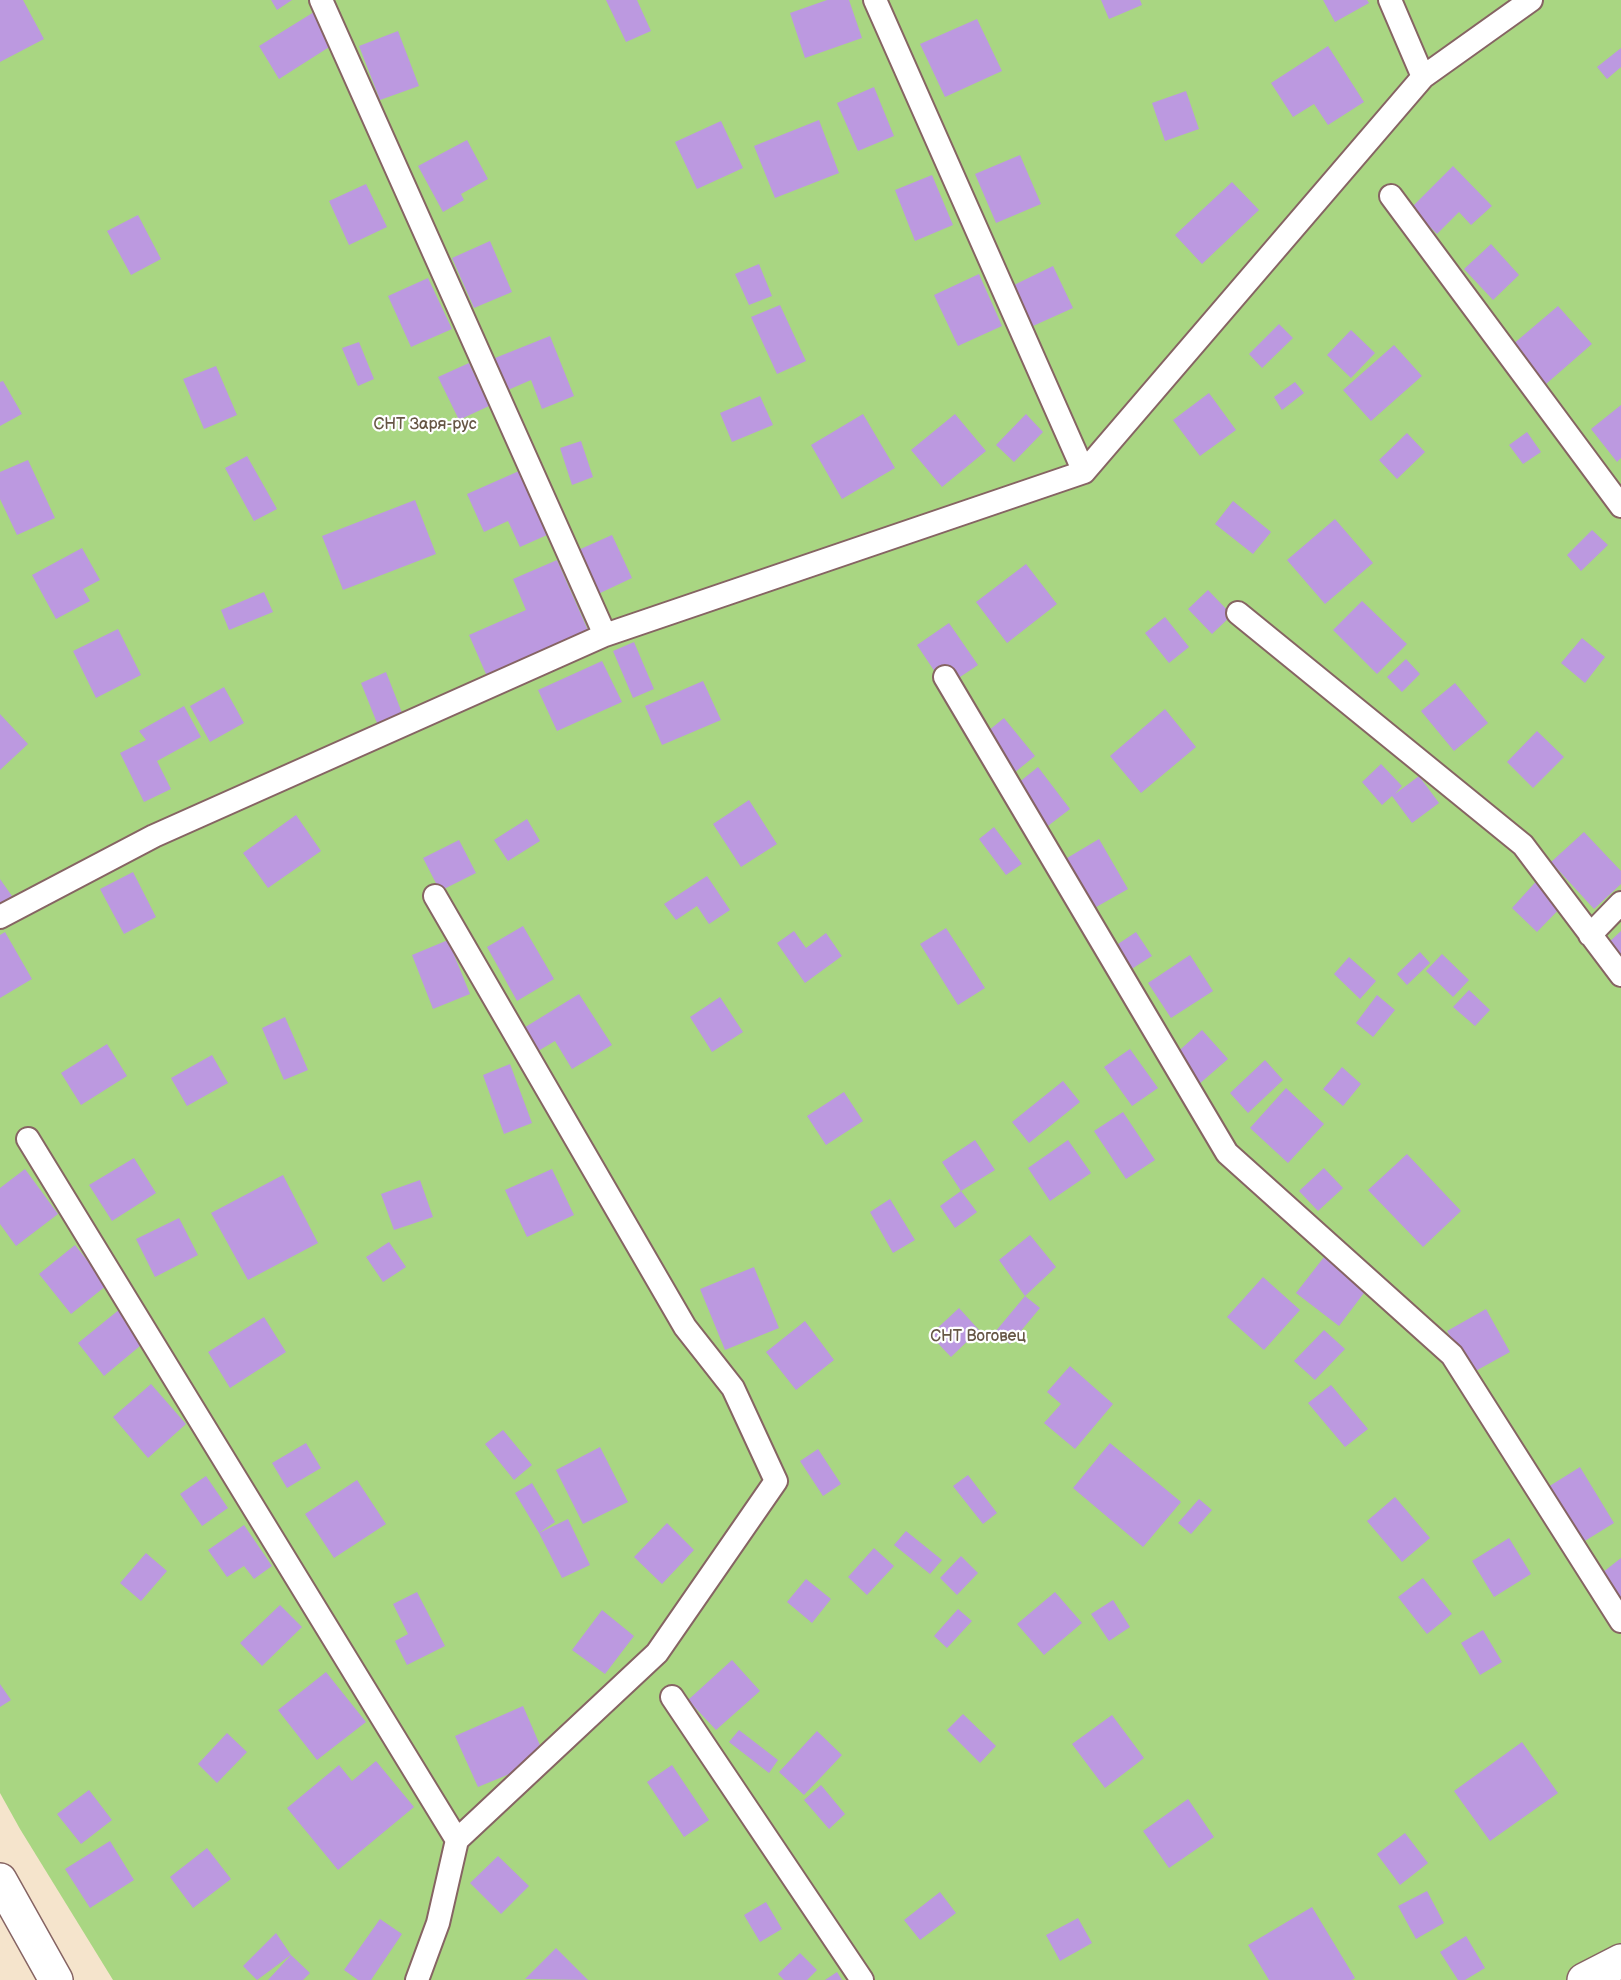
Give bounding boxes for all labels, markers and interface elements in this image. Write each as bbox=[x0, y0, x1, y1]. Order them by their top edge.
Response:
park label: СНТ Заря-рус bbox=[373, 415, 477, 435]
park label: СНТ Воговец bbox=[930, 1327, 1026, 1347]

